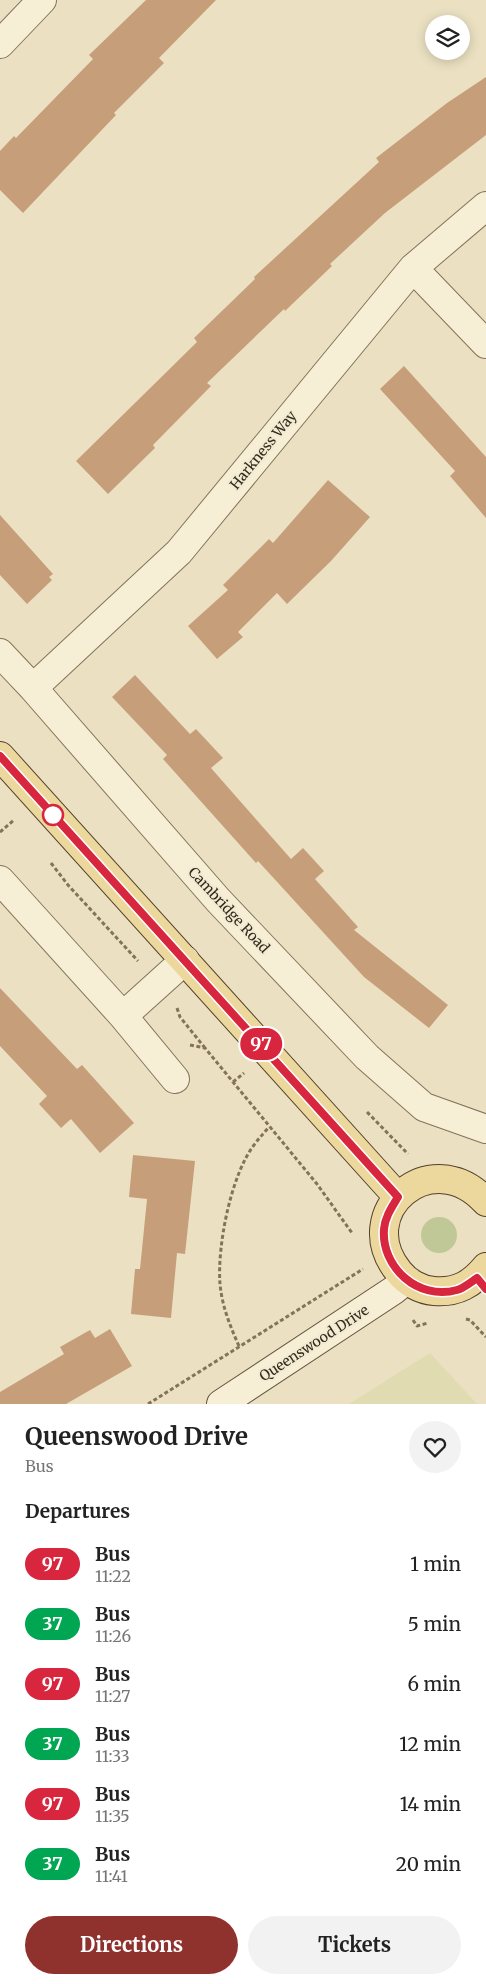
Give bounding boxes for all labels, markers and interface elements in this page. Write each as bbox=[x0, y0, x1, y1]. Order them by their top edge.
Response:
map controls bbox=[425, 15, 470, 60]
button: layers bbox=[425, 15, 470, 60]
street label: Harkness Way bbox=[226, 406, 301, 493]
unlabelled marker bbox=[42, 804, 64, 826]
street label: Cambridge Road bbox=[185, 863, 274, 957]
line badge: 97 bbox=[238, 1028, 284, 1060]
text: 97 bbox=[250, 1032, 272, 1055]
street label: Queenswood Drive bbox=[256, 1301, 372, 1385]
text: Queenswood Drive bbox=[25, 1421, 248, 1452]
button: heart bbox=[409, 1421, 461, 1473]
text: Bus bbox=[25, 1456, 54, 1476]
text: Departures bbox=[25, 1499, 130, 1523]
text: Bus bbox=[95, 1542, 130, 1566]
text: 97 bbox=[42, 1552, 63, 1575]
text: 1 min bbox=[410, 1552, 461, 1576]
text: 11:22 bbox=[95, 1566, 131, 1586]
text: Bus bbox=[95, 1602, 130, 1626]
text: 37 bbox=[42, 1612, 63, 1635]
text: 5 min bbox=[408, 1612, 461, 1636]
text: 11:26 bbox=[95, 1626, 131, 1646]
text: Bus bbox=[95, 1662, 130, 1686]
text: 97 bbox=[42, 1672, 63, 1695]
text: 6 min bbox=[407, 1672, 461, 1696]
text: 11:27 bbox=[95, 1686, 130, 1706]
text: Bus bbox=[95, 1722, 130, 1746]
text: 37 bbox=[42, 1732, 63, 1755]
text: 12 min bbox=[399, 1732, 461, 1756]
text: 11:33 bbox=[95, 1746, 130, 1766]
text: Bus bbox=[95, 1782, 130, 1806]
text: 97 bbox=[42, 1792, 63, 1815]
text: 14 min bbox=[400, 1792, 461, 1816]
text: 11:35 bbox=[95, 1806, 130, 1826]
text: Bus bbox=[95, 1842, 130, 1866]
text: 37 bbox=[42, 1852, 63, 1875]
text: 20 min bbox=[396, 1852, 461, 1876]
text: 11:41 bbox=[95, 1866, 128, 1886]
button: Directions bbox=[25, 1916, 238, 1974]
button: Tickets bbox=[248, 1916, 461, 1974]

